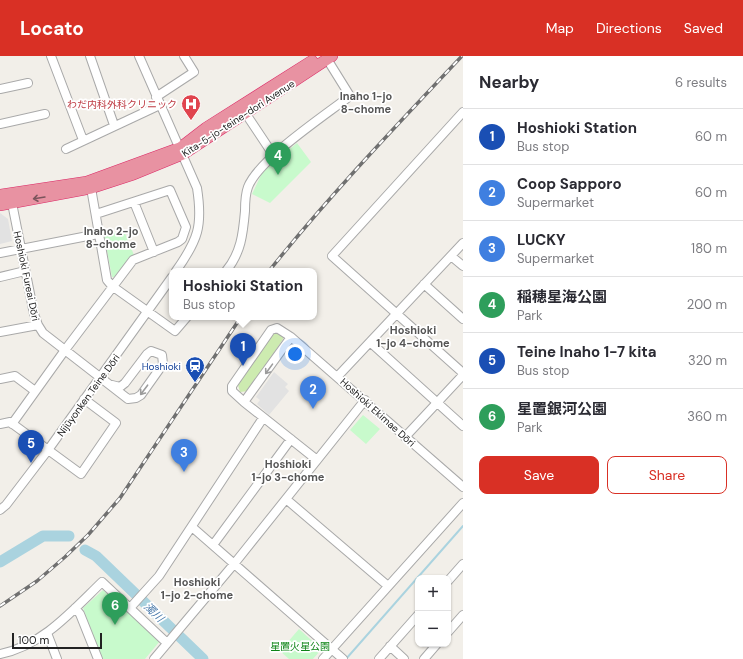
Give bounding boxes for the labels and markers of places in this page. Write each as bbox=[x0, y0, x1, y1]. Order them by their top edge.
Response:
hospital icon: わだ内科外科クリニック bbox=[180, 93, 202, 121]
place label: わだ内科外科クリニック bbox=[67, 98, 177, 111]
pin: 4 bbox=[265, 142, 291, 175]
pin: 1 bbox=[230, 333, 256, 366]
station icon: Hoshioki bbox=[184, 355, 206, 383]
place label: Hoshioki bbox=[142, 360, 181, 373]
pin: 2 bbox=[300, 376, 326, 409]
pin: 5 bbox=[18, 430, 44, 463]
pin: 3 bbox=[171, 439, 197, 472]
pin: 6 bbox=[102, 592, 128, 625]

